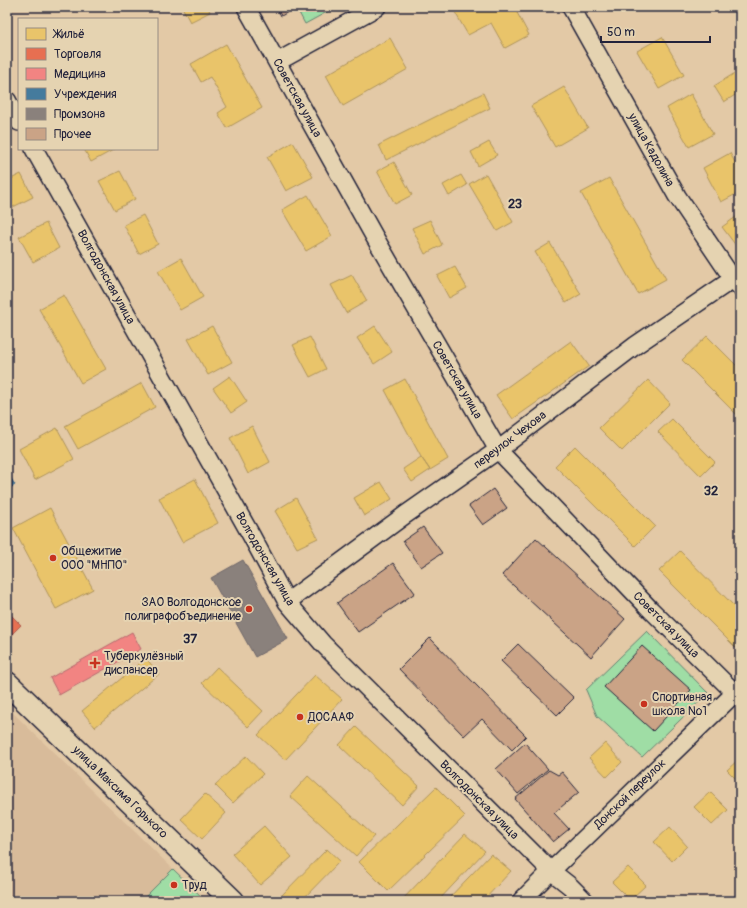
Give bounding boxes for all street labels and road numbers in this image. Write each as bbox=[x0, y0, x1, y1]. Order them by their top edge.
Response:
street label: Советская улица bbox=[269, 56, 325, 140]
street label: улица Кадолина bbox=[624, 110, 678, 190]
street label: Волгодонская улица bbox=[74, 227, 138, 327]
street label: Советская улица bbox=[429, 338, 486, 422]
street label: переулок Чехова bbox=[471, 407, 550, 472]
street label: Волгодонская улица bbox=[232, 509, 298, 609]
street label: Советская улица bbox=[630, 589, 703, 662]
street label: улица Максима Горького bbox=[68, 742, 171, 842]
street label: Донской переулок bbox=[590, 756, 669, 833]
street label: Волгодонская улица bbox=[436, 757, 522, 843]

